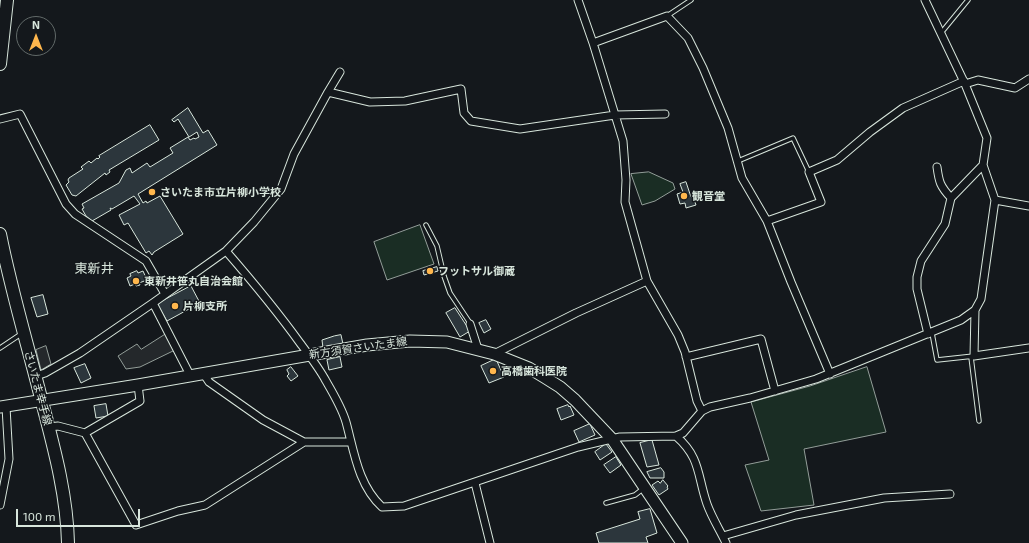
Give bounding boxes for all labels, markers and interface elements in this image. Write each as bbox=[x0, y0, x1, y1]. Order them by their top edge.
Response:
north arrow bbox=[16, 16, 56, 56]
text: N bbox=[32, 18, 40, 31]
place label: さいたま市立片柳小学校 bbox=[160, 185, 281, 199]
marker: さいたま市立片柳小学校 bbox=[147, 187, 157, 197]
place label: 観音堂 bbox=[692, 189, 725, 203]
marker: 観音堂 bbox=[679, 191, 689, 201]
district label: 東新井 bbox=[75, 261, 113, 277]
place label: フットサル御蔵 bbox=[438, 264, 515, 278]
marker: フットサル御蔵 bbox=[425, 266, 435, 276]
place label: 東新井笹丸自治会館 bbox=[144, 274, 243, 288]
marker: 東新井笹丸自治会館 bbox=[131, 276, 141, 286]
place label: 片柳支所 bbox=[183, 299, 227, 313]
marker: 片柳支所 bbox=[170, 301, 180, 311]
street label: 新方須賀さいたま線 bbox=[308, 335, 408, 361]
street label: さいたま幸手線 bbox=[22, 349, 54, 427]
place label: 高橋歯科医院 bbox=[501, 364, 567, 378]
marker: 高橋歯科医院 bbox=[488, 366, 498, 376]
scale bar bbox=[18, 501, 142, 527]
text: 100 m bbox=[23, 509, 55, 523]

